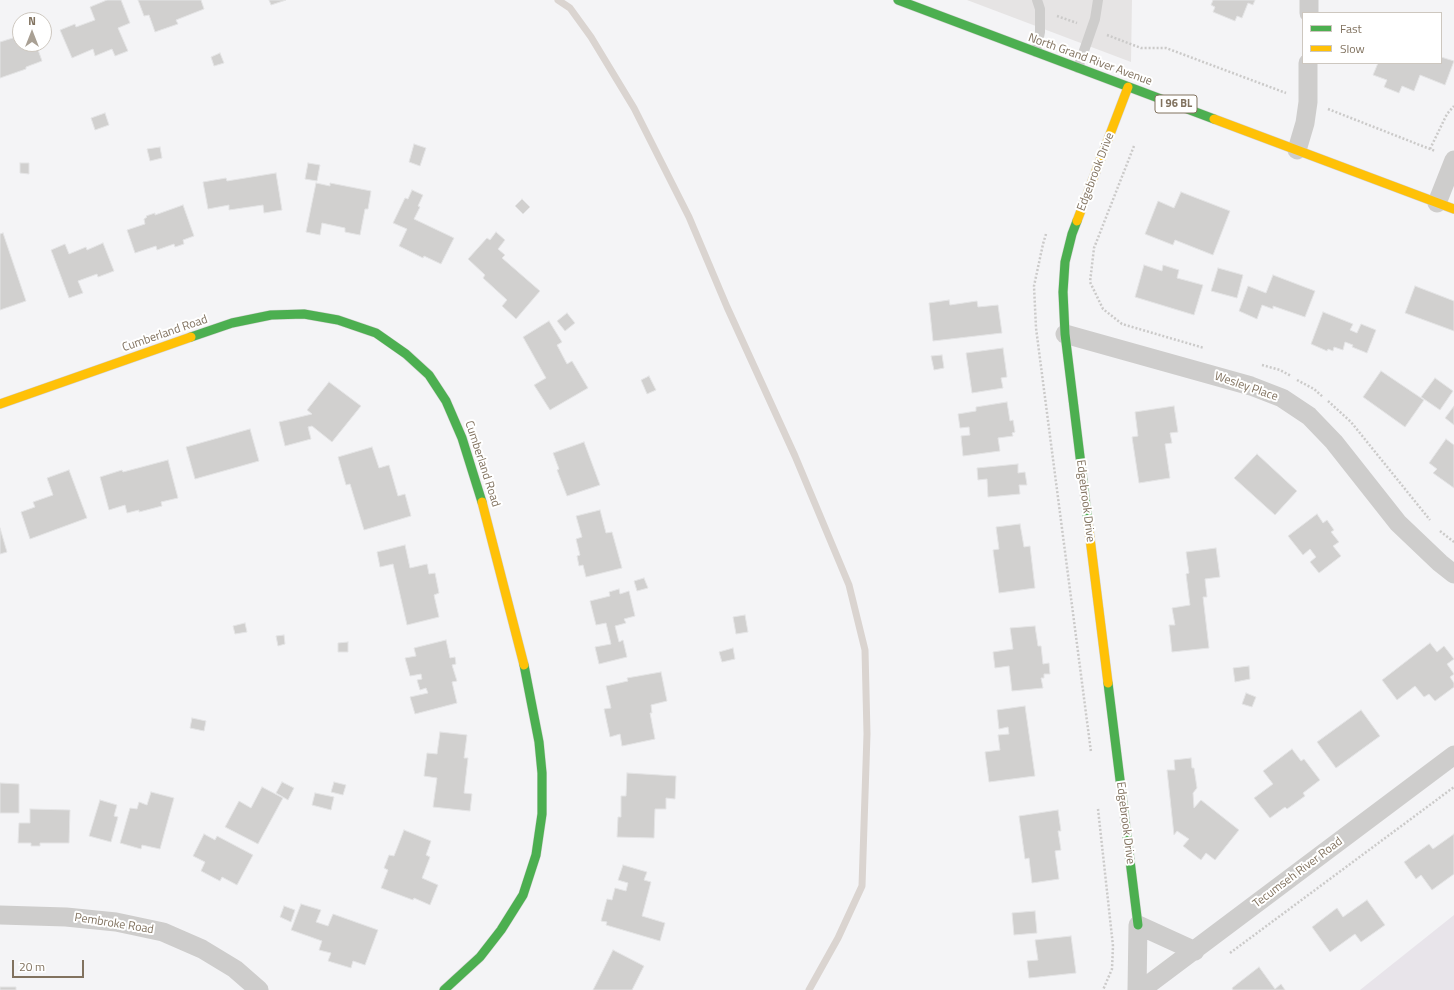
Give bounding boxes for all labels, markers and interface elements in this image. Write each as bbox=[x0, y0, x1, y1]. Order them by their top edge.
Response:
north arrow bbox=[12, 12, 52, 52]
legend bbox=[1302, 12, 1442, 64]
text: N bbox=[28, 13, 36, 29]
text: Fast bbox=[1340, 19, 1362, 38]
street label: North Grand River Avenue bbox=[1026, 31, 1154, 89]
text: Slow bbox=[1340, 39, 1365, 58]
road number: I 96 BL bbox=[1155, 95, 1197, 113]
street label: Edgebrook Drive bbox=[1074, 131, 1118, 213]
street label: Cumberland Road bbox=[120, 313, 210, 355]
street label: Wesley Place bbox=[1212, 369, 1280, 405]
street label: Cumberland Road bbox=[461, 419, 503, 509]
street label: Edgebrook Drive bbox=[1073, 459, 1097, 543]
street label: Edgebrook Drive bbox=[1113, 781, 1137, 865]
street label: Tecumseh River Road bbox=[1250, 835, 1346, 911]
street label: Pembroke Road bbox=[73, 911, 155, 937]
scale bar bbox=[14, 952, 86, 978]
text: 20 m bbox=[19, 957, 45, 976]

